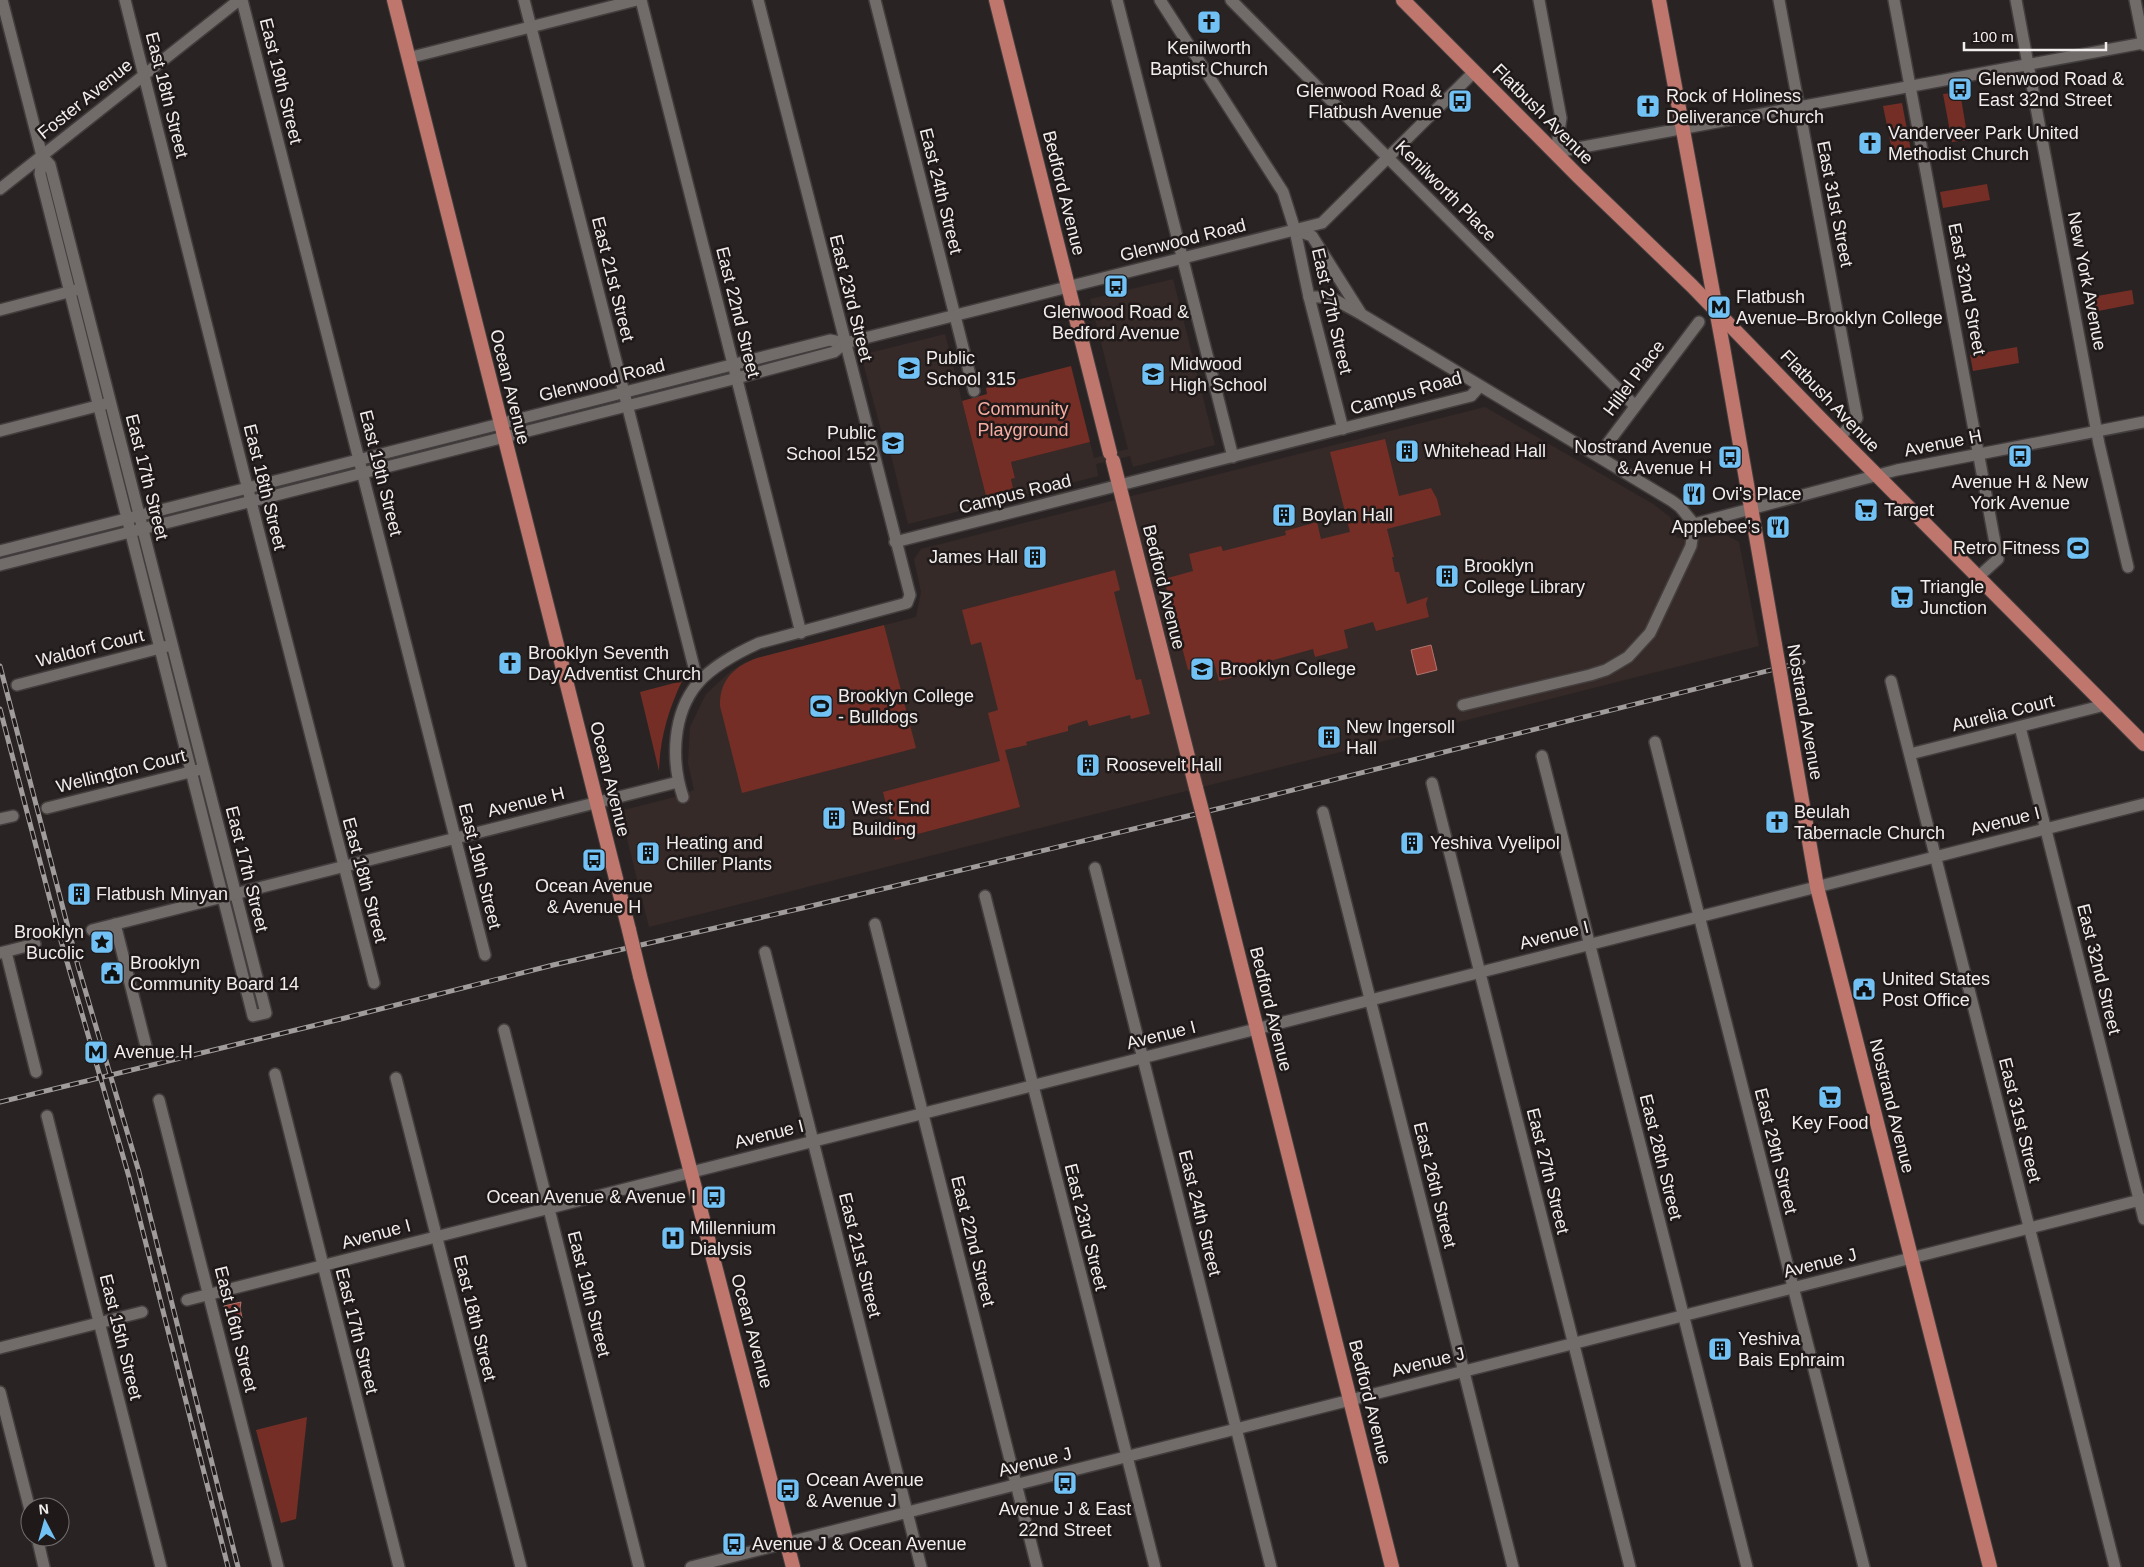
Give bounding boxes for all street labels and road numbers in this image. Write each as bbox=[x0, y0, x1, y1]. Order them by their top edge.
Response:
street label: East 19th Street bbox=[256, 16, 306, 146]
street label: East 18th Street bbox=[142, 30, 192, 160]
street label: Foster Avenue bbox=[34, 55, 136, 143]
street label: Flatbush Avenue bbox=[1489, 60, 1597, 168]
street label: East 24th Street bbox=[916, 126, 966, 256]
street label: Bedford Avenue bbox=[1039, 129, 1089, 257]
street label: Kenilworth Place bbox=[1392, 137, 1500, 245]
street label: East 31st Street bbox=[1813, 139, 1857, 269]
street label: New York Avenue bbox=[2064, 210, 2110, 352]
street label: East 21st Street bbox=[588, 214, 638, 344]
street label: Glenwood Road bbox=[1118, 215, 1248, 265]
street label: East 32nd Street bbox=[1944, 221, 1990, 357]
street label: East 23rd Street bbox=[826, 232, 876, 364]
street label: East 22nd Street bbox=[712, 245, 764, 379]
street label: East 27th Street bbox=[1308, 246, 1356, 376]
street label: Ocean Avenue bbox=[486, 327, 534, 447]
street label: Hillel Place bbox=[1599, 336, 1669, 420]
street label: Flatbush Avenue bbox=[1776, 346, 1884, 456]
street label: Glenwood Road bbox=[537, 355, 667, 405]
street label: Campus Road bbox=[1348, 368, 1464, 418]
street label: East 19th Street bbox=[356, 408, 406, 538]
street label: East 17th Street bbox=[122, 412, 172, 542]
street label: East 18th Street bbox=[240, 422, 290, 552]
street label: Avenue H bbox=[1902, 426, 1984, 460]
street label: Campus Road bbox=[957, 470, 1073, 518]
street label: Bedford Avenue bbox=[1139, 523, 1189, 651]
street label: Waldorf Court bbox=[34, 625, 146, 671]
street label: Nostrand Avenue bbox=[1783, 642, 1827, 782]
street label: Aurelia Court bbox=[1950, 691, 2056, 735]
street label: Ocean Avenue bbox=[586, 719, 634, 839]
street label: Wellington Court bbox=[54, 745, 188, 797]
street label: Avenue H bbox=[485, 783, 567, 821]
street label: East 19th Street bbox=[455, 801, 505, 931]
street label: Avenue I bbox=[1968, 803, 2042, 839]
street label: East 17th Street bbox=[222, 804, 272, 934]
street label: East 18th Street bbox=[339, 815, 391, 945]
street label: East 32nd Street bbox=[2073, 902, 2125, 1036]
street label: Avenue I bbox=[1517, 917, 1591, 953]
street label: Bedford Avenue bbox=[1246, 945, 1296, 1073]
street label: Avenue I bbox=[1124, 1017, 1198, 1053]
street label: Nostrand Avenue bbox=[1866, 1037, 1918, 1175]
street label: East 31st Street bbox=[1995, 1055, 2045, 1185]
street label: East 29th Street bbox=[1751, 1086, 1801, 1216]
street label: East 28th Street bbox=[1636, 1092, 1686, 1222]
street label: East 27th Street bbox=[1523, 1106, 1573, 1236]
street label: Avenue I bbox=[732, 1116, 806, 1152]
street label: East 26th Street bbox=[1410, 1120, 1460, 1250]
street label: East 24th Street bbox=[1175, 1148, 1225, 1278]
street label: East 23rd Street bbox=[1061, 1161, 1111, 1293]
street label: East 22nd Street bbox=[947, 1174, 999, 1308]
street label: East 21st Street bbox=[835, 1190, 885, 1320]
street label: Avenue I bbox=[339, 1215, 413, 1253]
street label: East 19th Street bbox=[564, 1229, 614, 1359]
street label: Avenue J bbox=[1781, 1244, 1859, 1282]
street label: East 18th Street bbox=[450, 1253, 500, 1383]
street label: East 16th Street bbox=[211, 1264, 261, 1394]
street label: East 17th Street bbox=[332, 1266, 382, 1396]
street label: East 15th Street bbox=[96, 1272, 146, 1402]
street label: Ocean Avenue bbox=[727, 1272, 777, 1390]
street label: Bedford Avenue bbox=[1345, 1338, 1395, 1466]
street label: Avenue J bbox=[1389, 1343, 1467, 1381]
street label: Avenue J bbox=[996, 1443, 1074, 1481]

